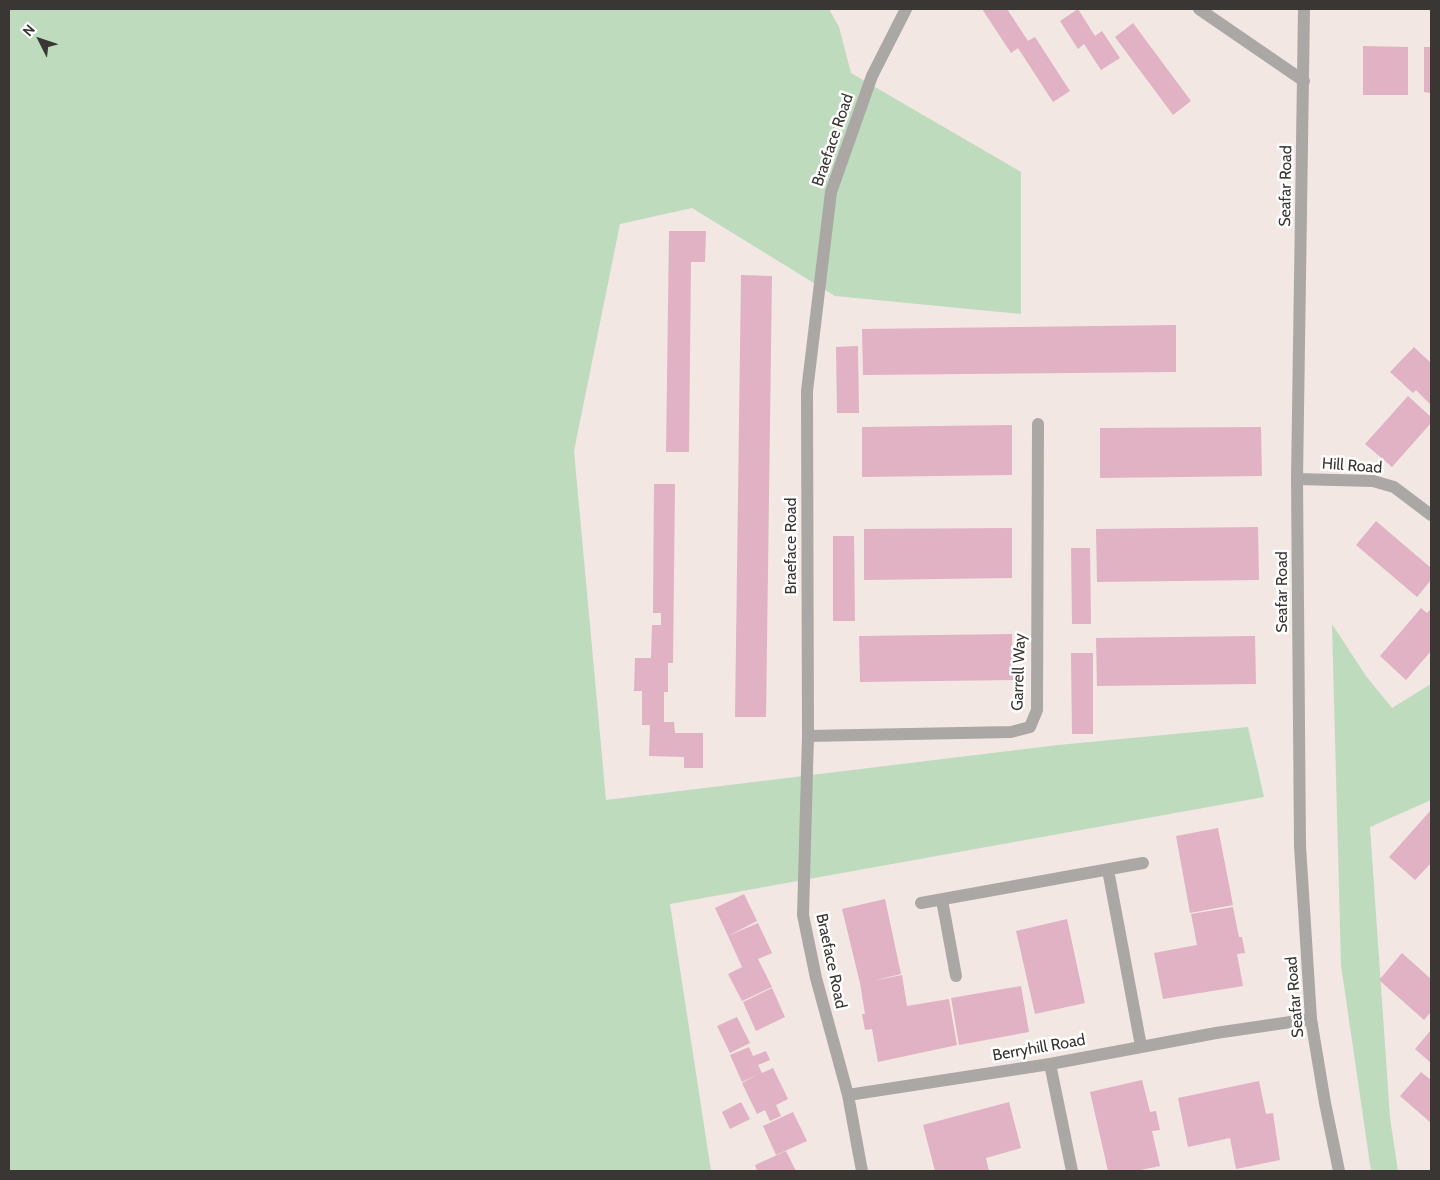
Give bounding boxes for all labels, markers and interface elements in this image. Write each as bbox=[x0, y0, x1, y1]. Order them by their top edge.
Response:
north arrow bbox=[15, 15, 65, 65]
text: N bbox=[19, 21, 39, 40]
street label: Braeface Road bbox=[808, 91, 858, 189]
street label: Seafar Road bbox=[1276, 145, 1296, 227]
street label: Hill Road bbox=[1321, 454, 1383, 478]
street label: Braeface Road bbox=[781, 498, 801, 594]
street label: Seafar Road bbox=[1272, 551, 1292, 633]
street label: Garrell Way bbox=[1008, 633, 1030, 711]
street label: Braeface Road bbox=[812, 912, 850, 1010]
street label: Seafar Road bbox=[1282, 956, 1308, 1038]
street label: Berryhill Road bbox=[991, 1030, 1087, 1066]

